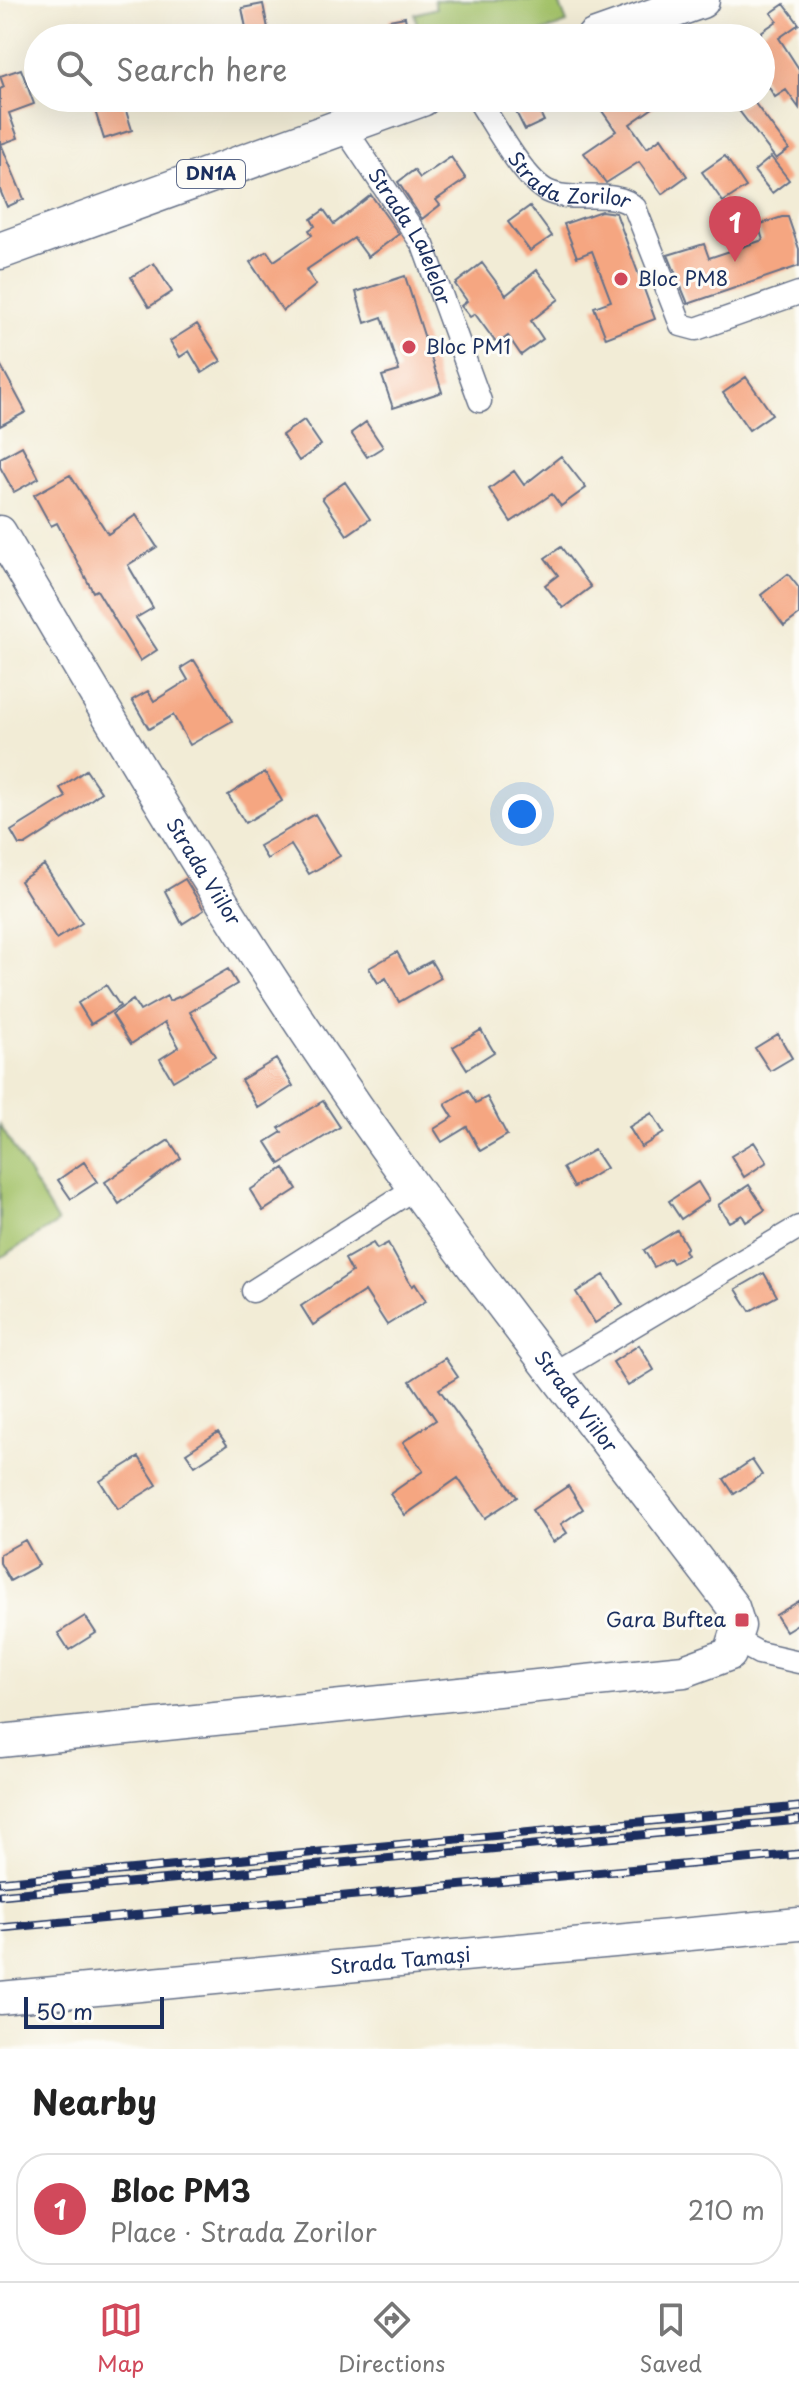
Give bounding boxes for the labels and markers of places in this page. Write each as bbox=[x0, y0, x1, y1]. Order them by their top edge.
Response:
pin: 1 bbox=[709, 196, 761, 262]
place label: Bloc PM8 bbox=[637, 263, 728, 293]
marker: Bloc PM8 bbox=[612, 270, 630, 288]
place label: Bloc PM1 bbox=[425, 331, 511, 361]
marker: Bloc PM1 bbox=[400, 338, 418, 356]
place label: Gara Buftea bbox=[606, 1604, 727, 1634]
marker: Gara Buftea bbox=[733, 1611, 751, 1629]

